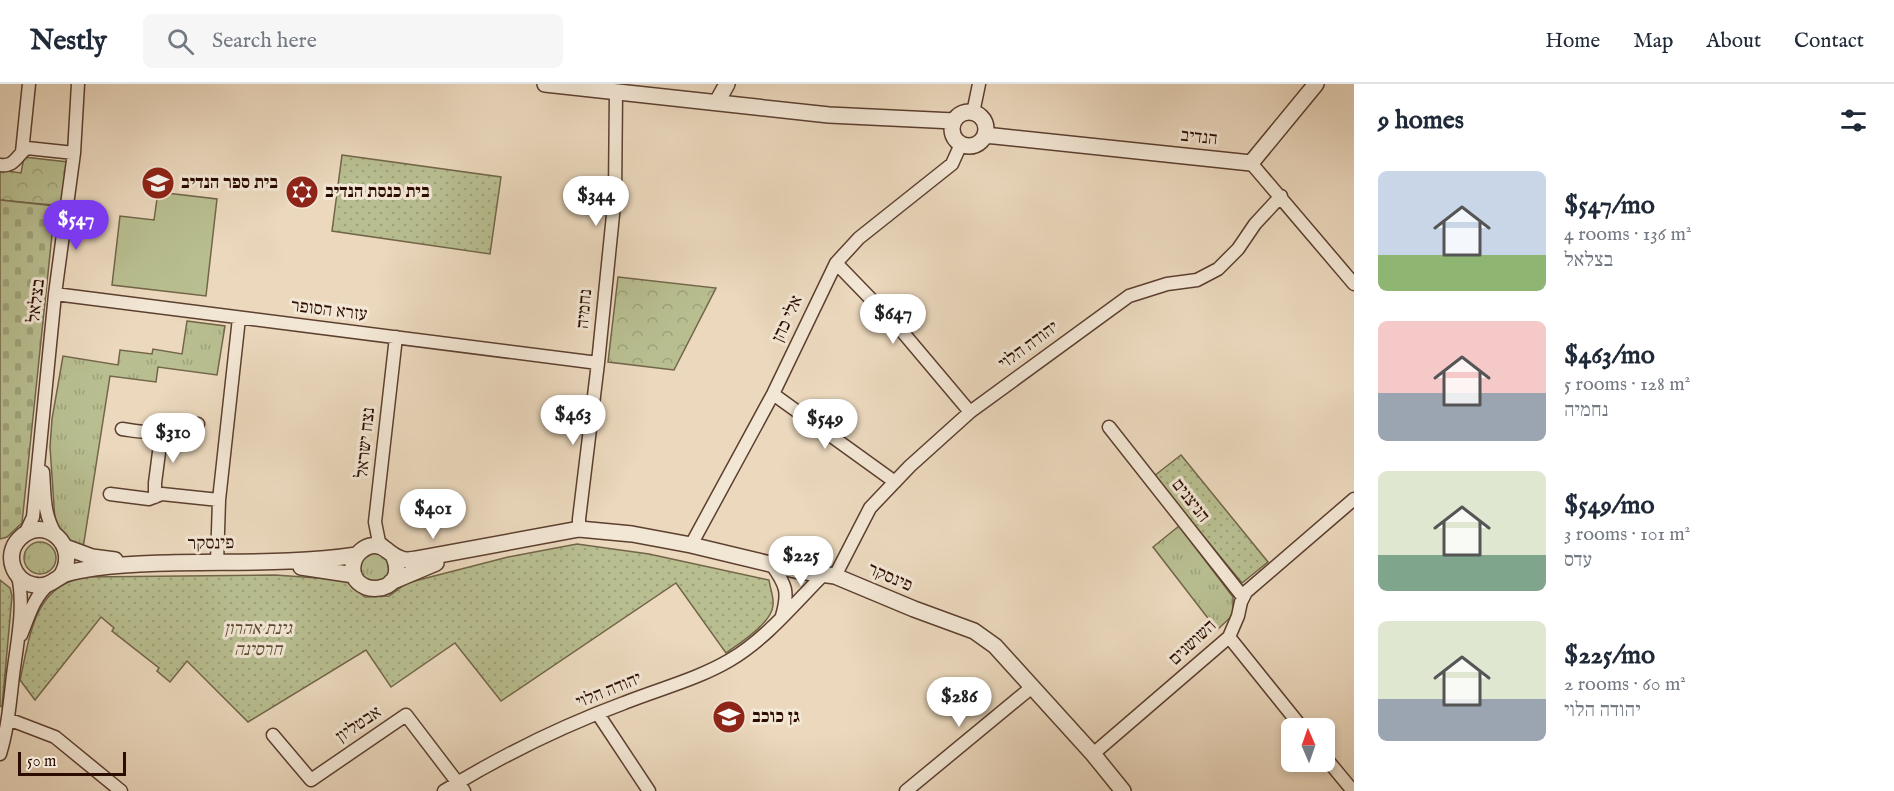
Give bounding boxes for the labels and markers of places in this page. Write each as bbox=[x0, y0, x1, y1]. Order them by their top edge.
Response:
school or university icon: בית ספר הנדיב bbox=[140, 165, 176, 201]
place label: בית ספר הנדיב bbox=[181, 172, 278, 195]
synagogue icon: בית כנסת הנדיב bbox=[284, 174, 320, 210]
pin: $344 bbox=[560, 176, 632, 227]
place label: בית כנסת הנדיב bbox=[325, 181, 430, 204]
pin: $547 bbox=[40, 200, 112, 251]
pin: $647 bbox=[857, 294, 929, 345]
pin: $463 bbox=[537, 395, 609, 446]
pin: $549 bbox=[789, 399, 861, 450]
pin: $310 bbox=[137, 413, 209, 464]
pin: $401 bbox=[397, 489, 469, 540]
pin: $225 bbox=[765, 536, 837, 587]
pin: $286 bbox=[923, 677, 995, 728]
school or university icon: גן כוכב bbox=[711, 699, 747, 735]
place label: גן כוכב bbox=[752, 706, 800, 729]

